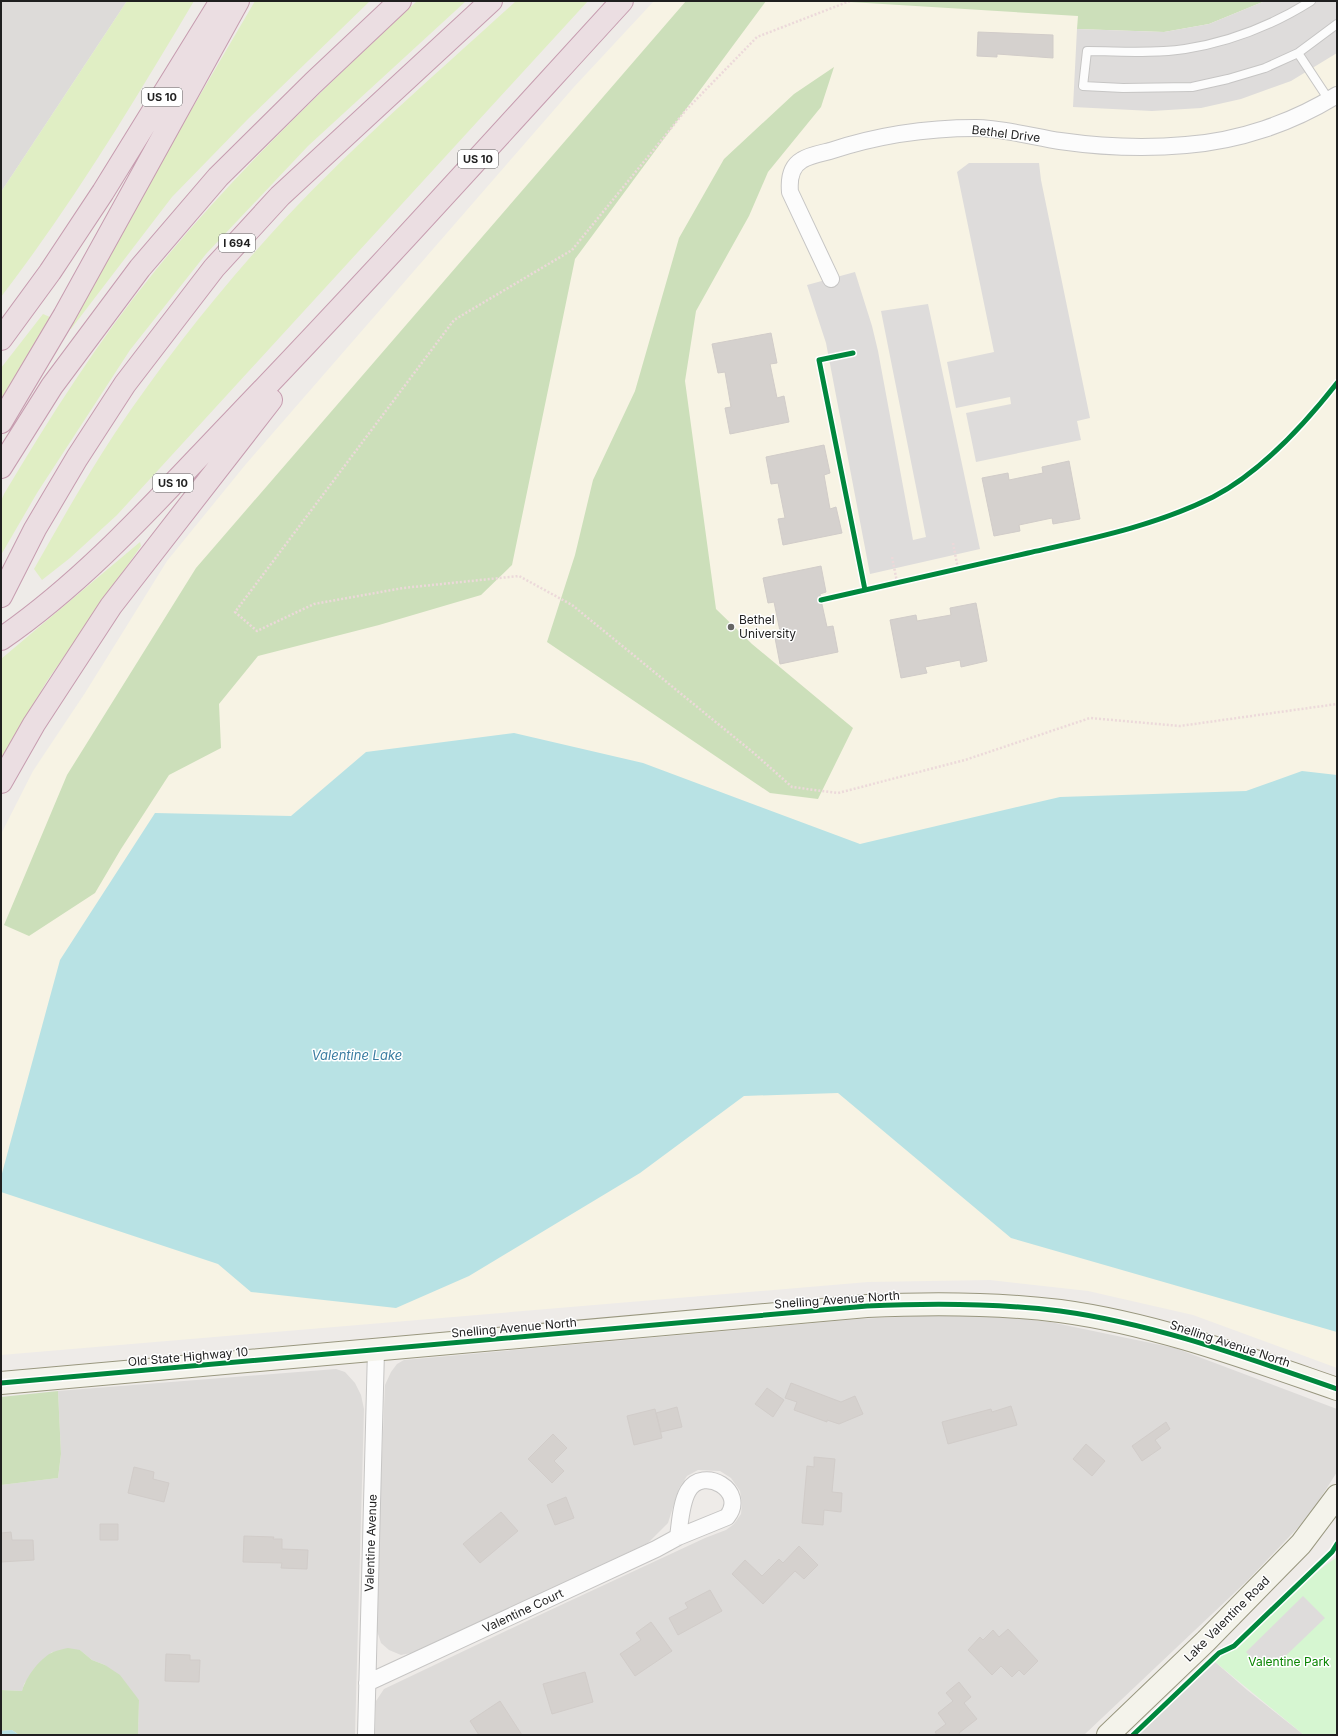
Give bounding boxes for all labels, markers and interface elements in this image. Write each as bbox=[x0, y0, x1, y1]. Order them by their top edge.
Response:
road number: US 10 bbox=[142, 88, 182, 106]
street label: Bethel Drive bbox=[971, 122, 1041, 145]
road number: US 10 bbox=[458, 150, 498, 168]
road number: I 694 bbox=[219, 234, 255, 252]
road number: US 10 bbox=[153, 474, 193, 492]
place label: Bethel University bbox=[739, 612, 796, 641]
marker: Bethel University bbox=[726, 622, 736, 632]
water label: Valentine Lake bbox=[312, 1047, 402, 1063]
street label: Snelling Avenue North bbox=[774, 1288, 900, 1311]
street label: Snelling Avenue North bbox=[451, 1315, 577, 1340]
street label: Snelling Avenue North bbox=[1168, 1317, 1292, 1370]
street label: Old State Highway 10 bbox=[127, 1344, 249, 1369]
street label: Valentine Avenue bbox=[361, 1494, 380, 1592]
street label: Lake Valentine Road bbox=[1181, 1573, 1273, 1665]
street label: Valentine Court bbox=[480, 1585, 566, 1636]
park label: Valentine Park bbox=[1248, 1654, 1330, 1669]

